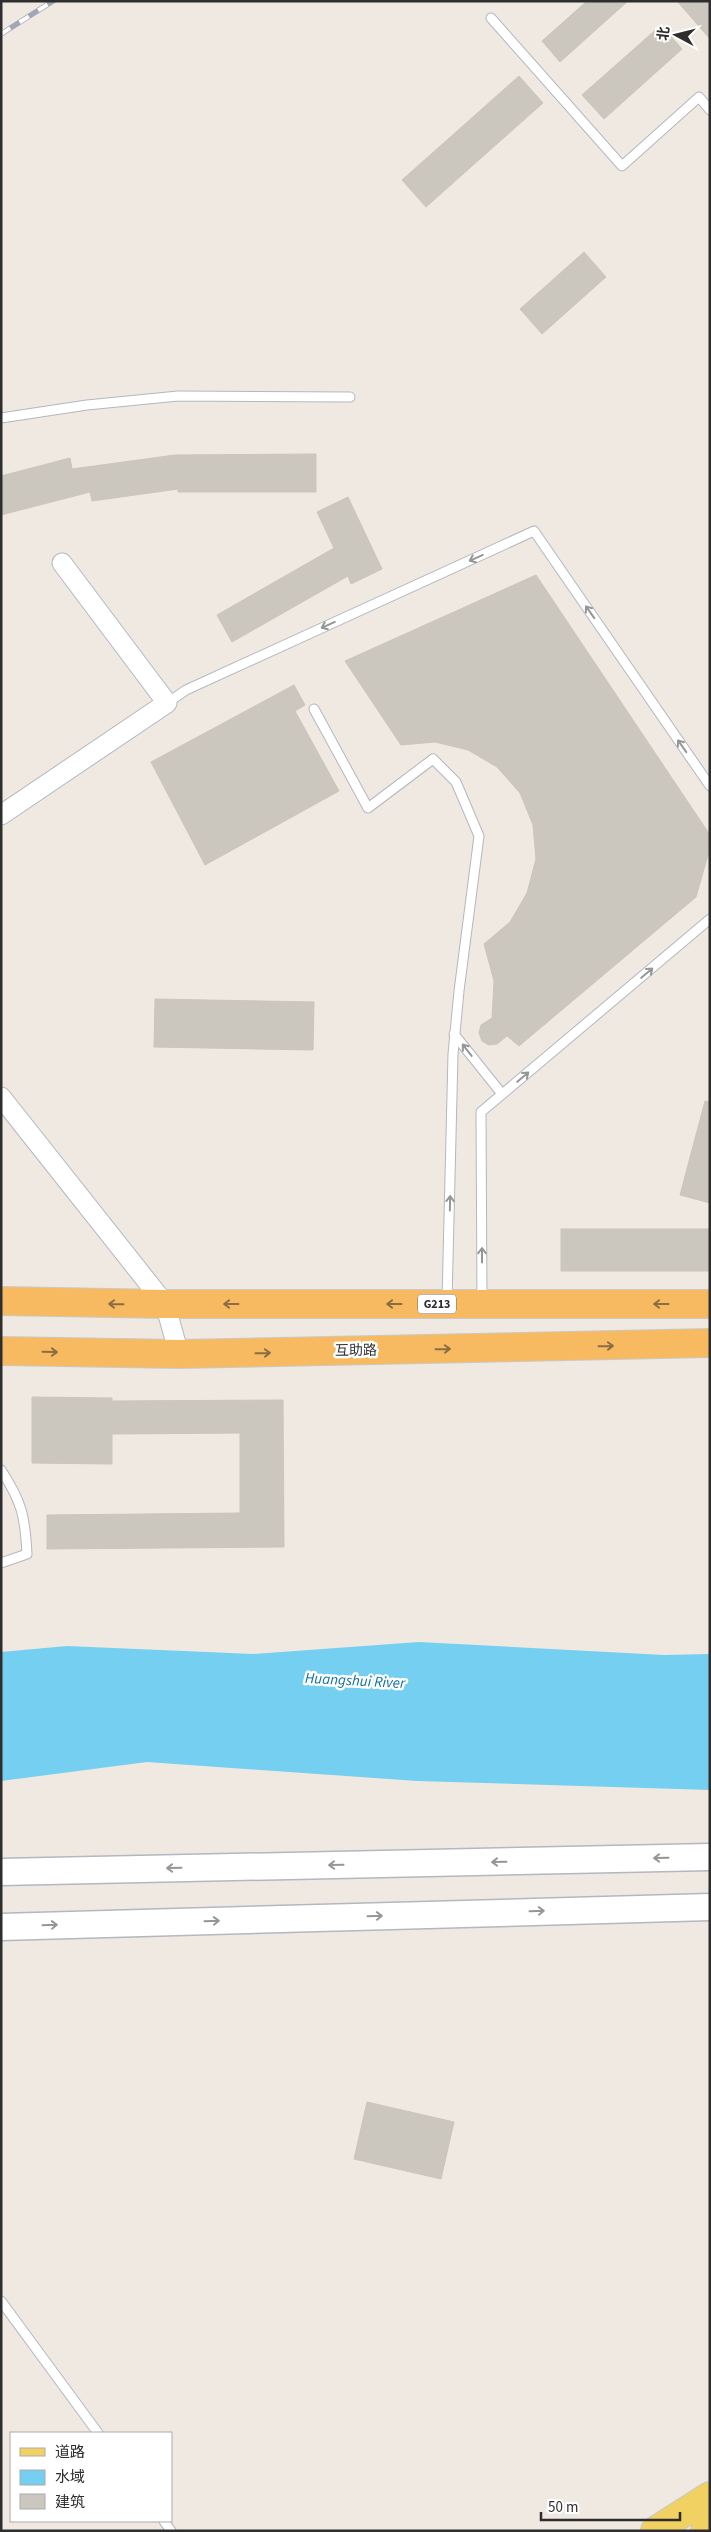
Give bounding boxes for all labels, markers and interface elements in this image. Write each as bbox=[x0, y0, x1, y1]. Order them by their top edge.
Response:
north arrow bbox=[651, 10, 701, 60]
text: 北 bbox=[653, 25, 675, 42]
one-way arrow bbox=[469, 554, 484, 564]
one-way arrow bbox=[585, 605, 595, 619]
one-way arrow bbox=[321, 621, 336, 631]
one-way arrow bbox=[677, 739, 687, 753]
one-way arrow bbox=[640, 967, 653, 978]
one-way arrow bbox=[462, 1044, 473, 1057]
one-way arrow bbox=[516, 1072, 529, 1083]
one-way arrow bbox=[445, 1195, 454, 1211]
one-way arrow bbox=[477, 1248, 487, 1264]
road number: G213 bbox=[418, 1295, 456, 1314]
one-way arrow bbox=[109, 1299, 125, 1308]
one-way arrow bbox=[223, 1299, 240, 1309]
one-way arrow bbox=[386, 1299, 402, 1309]
one-way arrow bbox=[653, 1299, 670, 1309]
street label: 互助路 bbox=[335, 1341, 377, 1361]
one-way arrow bbox=[597, 1341, 613, 1350]
one-way arrow bbox=[434, 1344, 451, 1354]
one-way arrow bbox=[42, 1347, 58, 1357]
one-way arrow bbox=[255, 1348, 271, 1357]
water label: Huangshui River bbox=[304, 1668, 406, 1694]
one-way arrow bbox=[653, 1853, 670, 1863]
one-way arrow bbox=[491, 1857, 507, 1867]
one-way arrow bbox=[328, 1860, 344, 1870]
one-way arrow bbox=[166, 1864, 182, 1873]
one-way arrow bbox=[529, 1907, 545, 1916]
one-way arrow bbox=[366, 1911, 383, 1921]
one-way arrow bbox=[204, 1916, 220, 1925]
one-way arrow bbox=[42, 1921, 58, 1930]
legend bbox=[10, 2432, 172, 2522]
text: 道路 bbox=[55, 2442, 85, 2463]
text: 水域 bbox=[55, 2467, 85, 2488]
scale bar bbox=[541, 2490, 680, 2522]
text: 建筑 bbox=[55, 2492, 85, 2513]
text: 50 m bbox=[548, 2497, 578, 2518]

